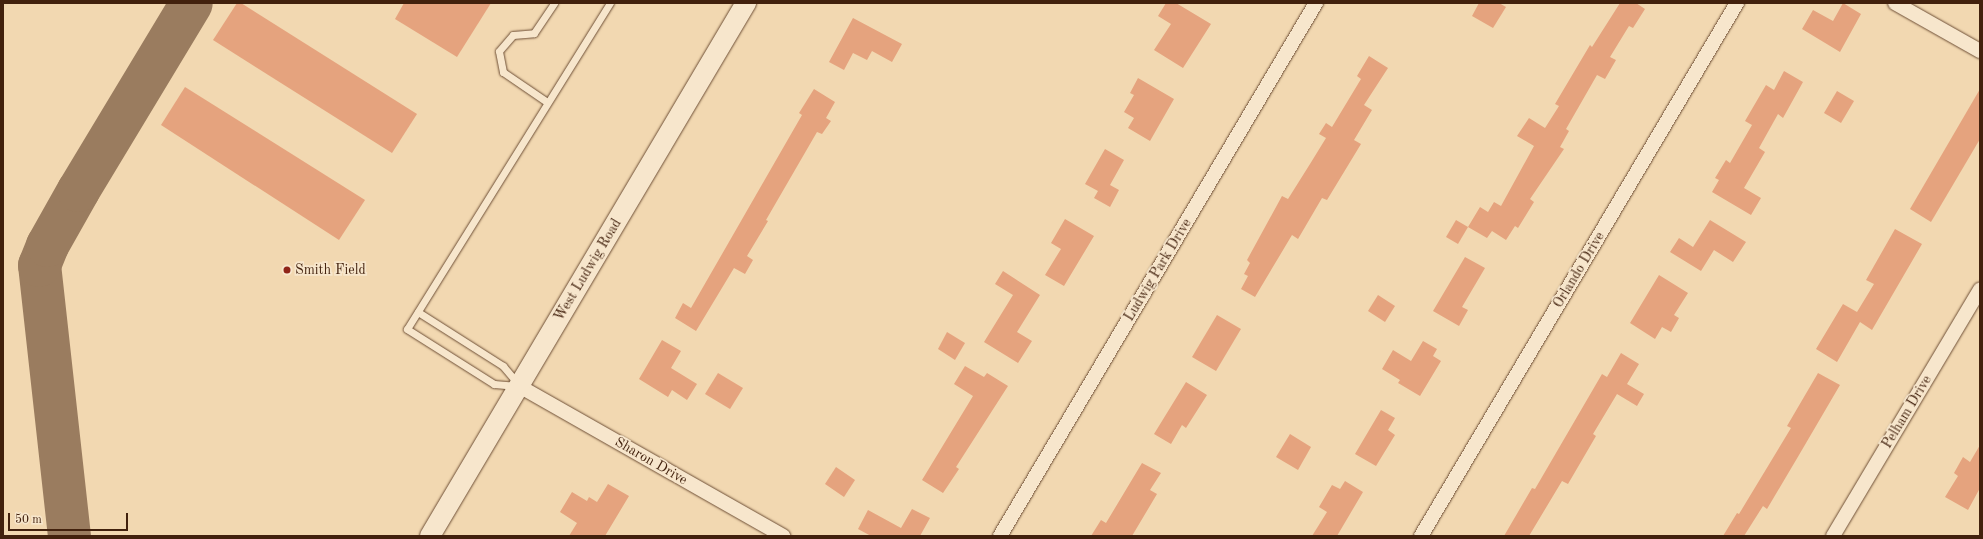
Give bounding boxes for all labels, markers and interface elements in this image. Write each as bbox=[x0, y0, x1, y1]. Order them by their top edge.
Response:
street label: West Ludwig Road bbox=[551, 216, 625, 324]
street label: Ludwig Park Drive bbox=[1121, 216, 1195, 324]
street label: Orlando Drive bbox=[1550, 229, 1608, 311]
place label: Smith Field bbox=[295, 262, 366, 278]
marker: Smith Field bbox=[282, 265, 292, 275]
street label: Pelham Drive bbox=[1879, 372, 1935, 452]
street label: Sharon Drive bbox=[612, 433, 690, 489]
scale bar bbox=[10, 505, 130, 531]
text: 50 m bbox=[15, 514, 42, 526]

